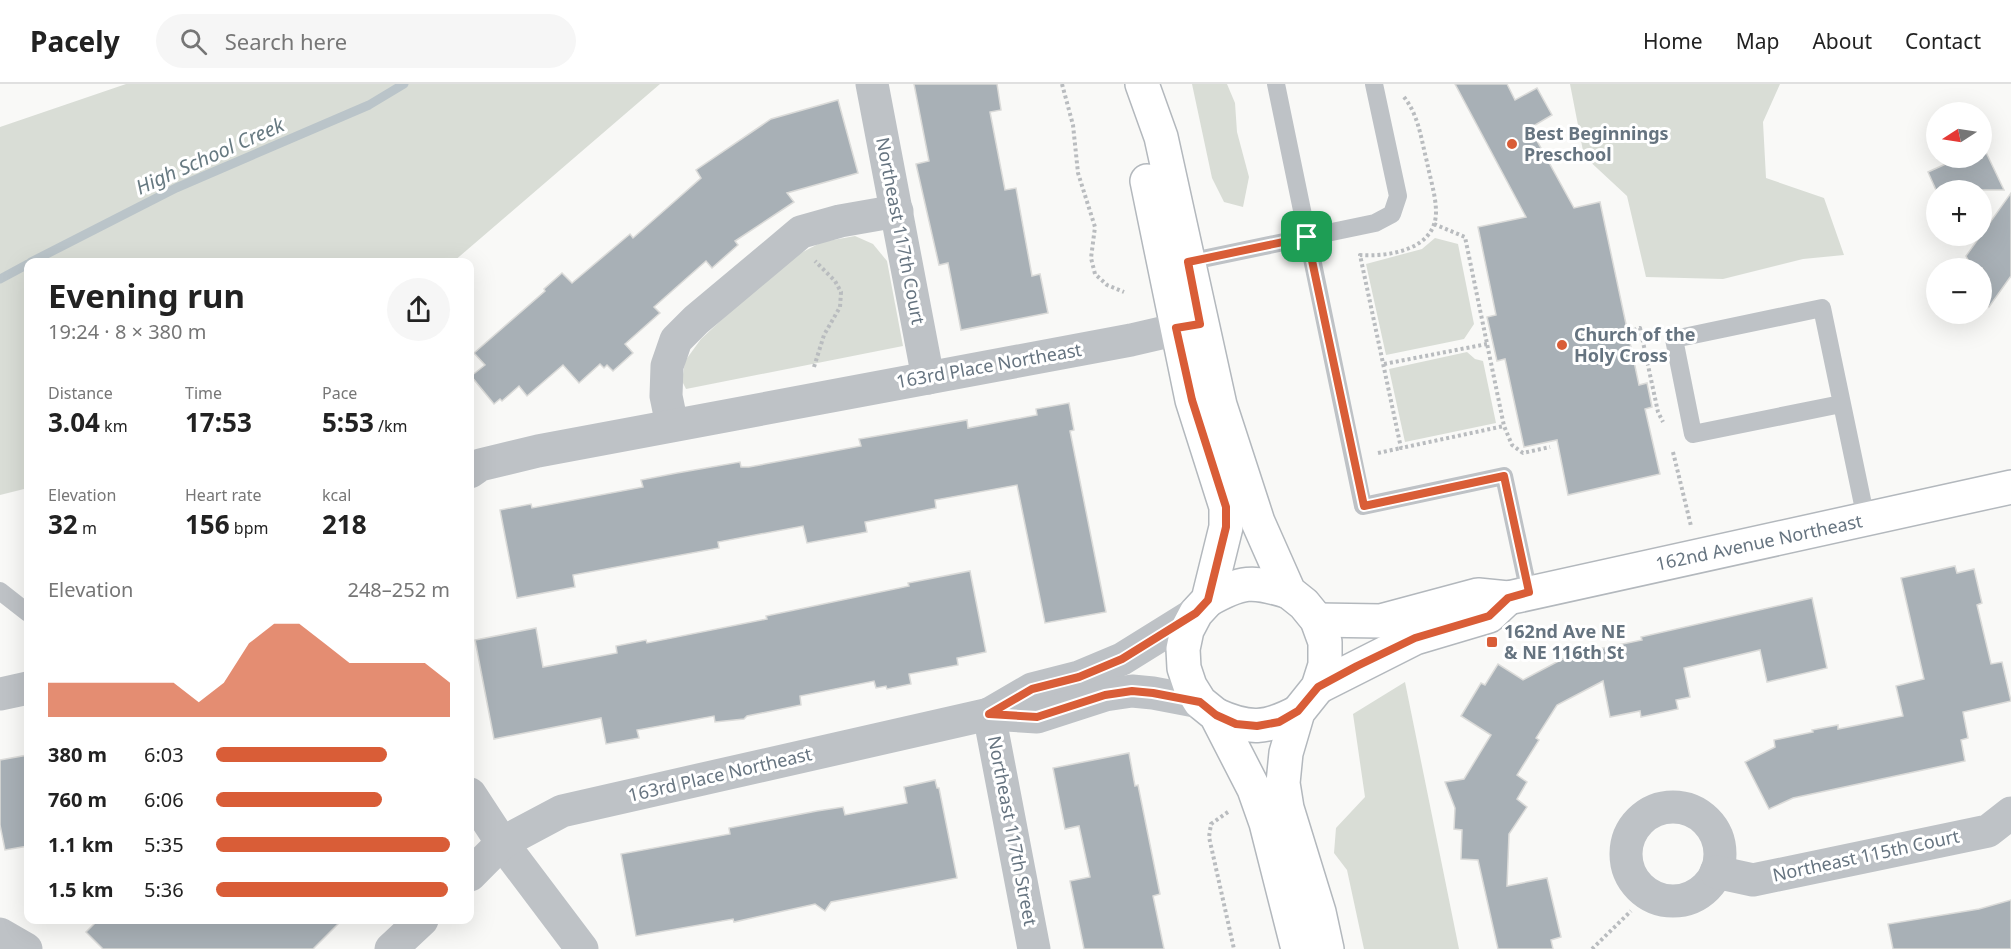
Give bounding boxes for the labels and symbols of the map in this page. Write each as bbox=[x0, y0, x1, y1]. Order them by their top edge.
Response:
north arrow bbox=[1926, 102, 1992, 168]
water label: High School Creek bbox=[131, 110, 289, 200]
place label: Best Beginnings Preschool bbox=[1524, 121, 1669, 166]
street label: Northeast 117th Court bbox=[871, 135, 931, 327]
marker: Best Beginnings Preschool bbox=[1505, 137, 1519, 151]
pin bbox=[1281, 211, 1332, 262]
place label: Church of the Holy Cross bbox=[1574, 322, 1695, 367]
street label: 163rd Place Northeast bbox=[894, 337, 1084, 393]
marker: Church of the Holy Cross bbox=[1555, 338, 1569, 352]
street label: 162nd Avenue Northeast bbox=[1653, 508, 1865, 576]
place label: 162nd Ave NE & NE 116th St bbox=[1504, 619, 1626, 664]
marker: 162nd Ave NE & NE 116th St bbox=[1485, 635, 1499, 649]
street label: Northeast 117th Street bbox=[983, 734, 1043, 928]
street label: 163rd Place Northeast bbox=[626, 741, 814, 807]
street label: Northeast 115th Court bbox=[1770, 823, 1962, 887]

